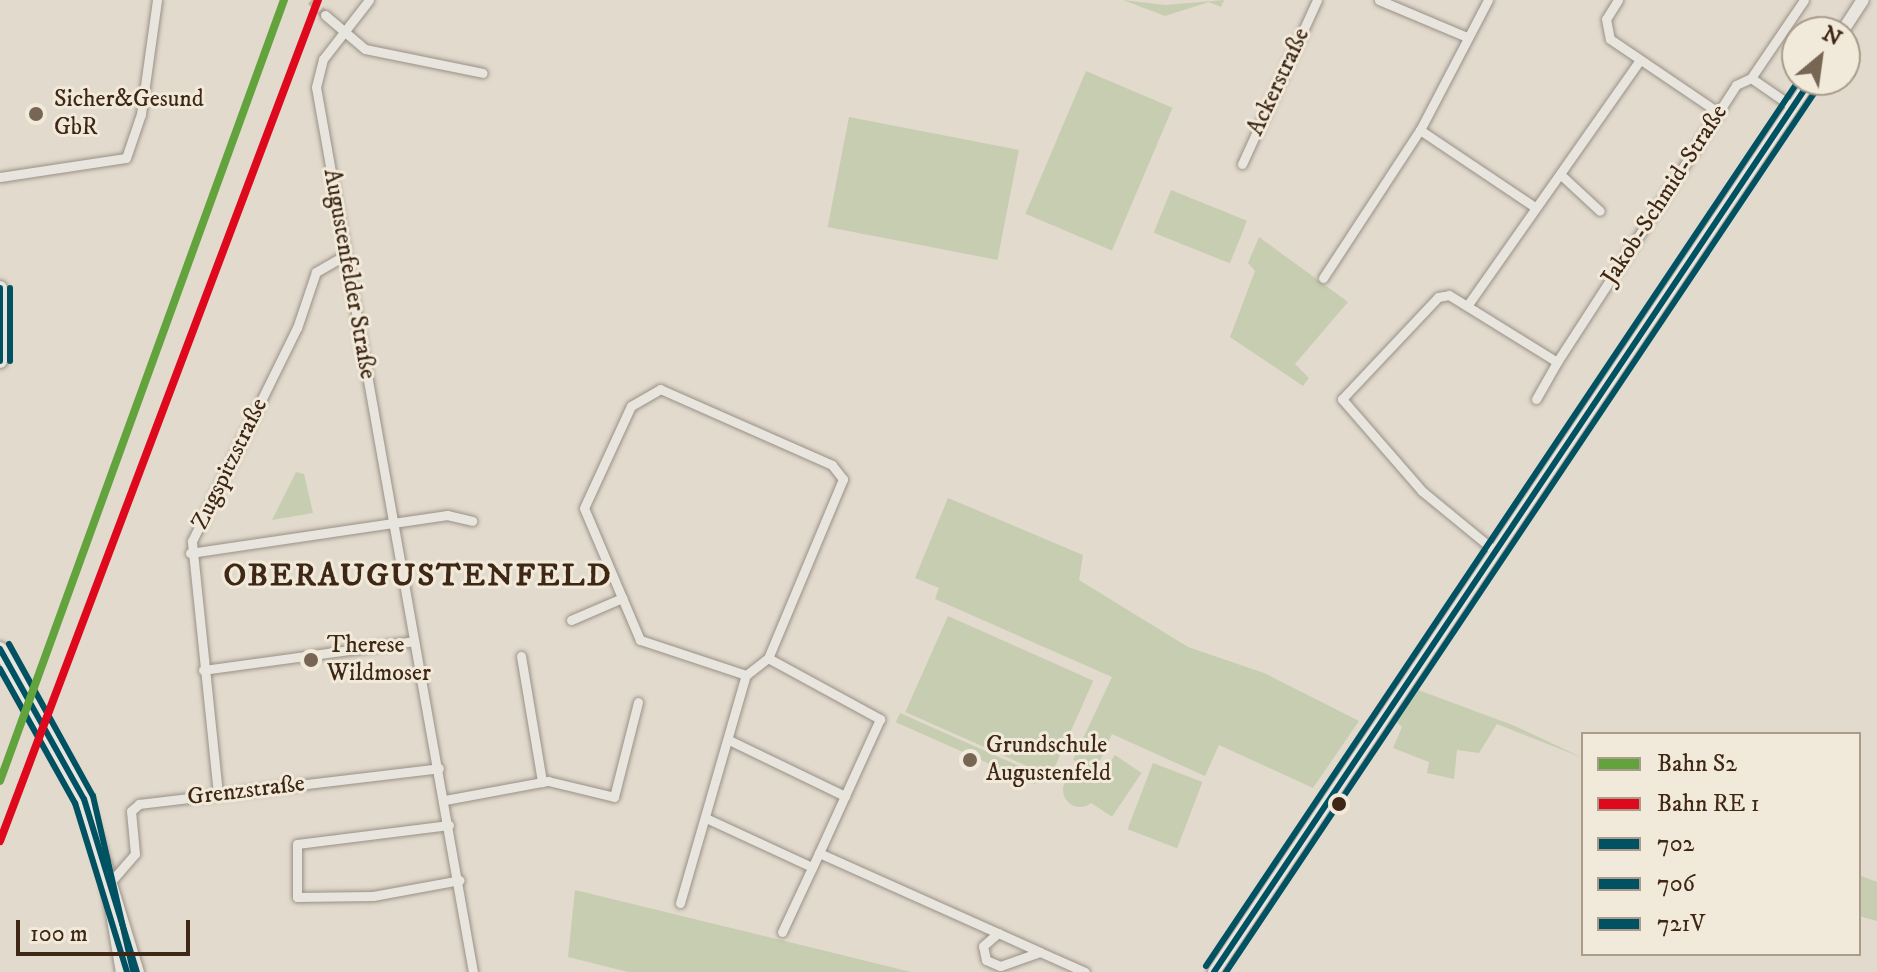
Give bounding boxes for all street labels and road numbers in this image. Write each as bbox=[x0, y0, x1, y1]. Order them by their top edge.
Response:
street label: Ackerstraße bbox=[1242, 24, 1316, 140]
street label: Jakob-Schmid-Straße bbox=[1596, 100, 1734, 290]
street label: Augustenfelder Straße bbox=[316, 167, 382, 381]
street label: Zugspitzstraße bbox=[186, 394, 274, 534]
street label: Grenzstraße bbox=[186, 770, 306, 812]

